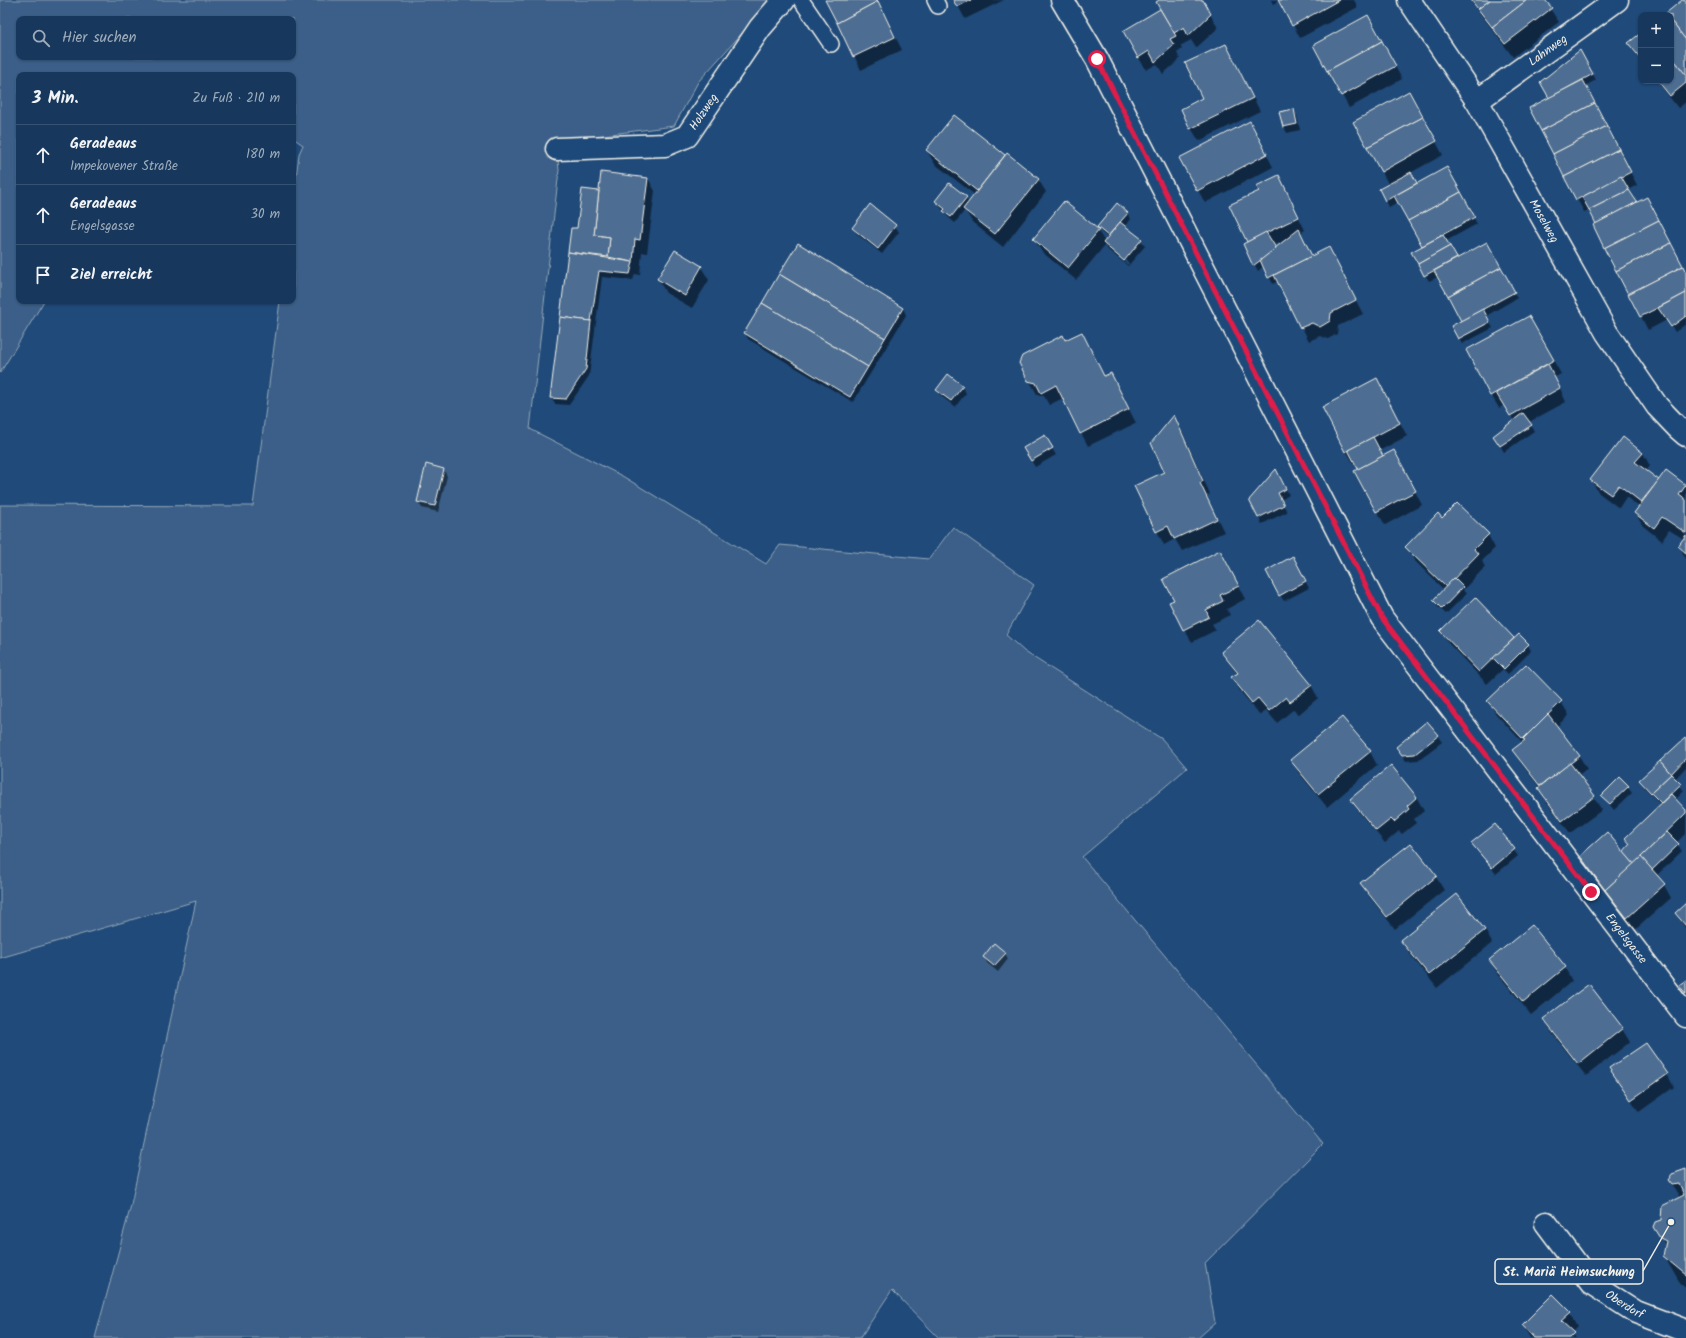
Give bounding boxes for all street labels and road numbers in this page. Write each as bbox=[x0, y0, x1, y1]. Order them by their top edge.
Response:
street label: Lahnweg bbox=[1524, 29, 1571, 71]
street label: Holzweg bbox=[684, 89, 723, 134]
street label: Moselweg bbox=[1524, 195, 1564, 246]
street label: Engelsgasse bbox=[1601, 909, 1653, 968]
street label: Oberdorf bbox=[1601, 1285, 1648, 1324]

